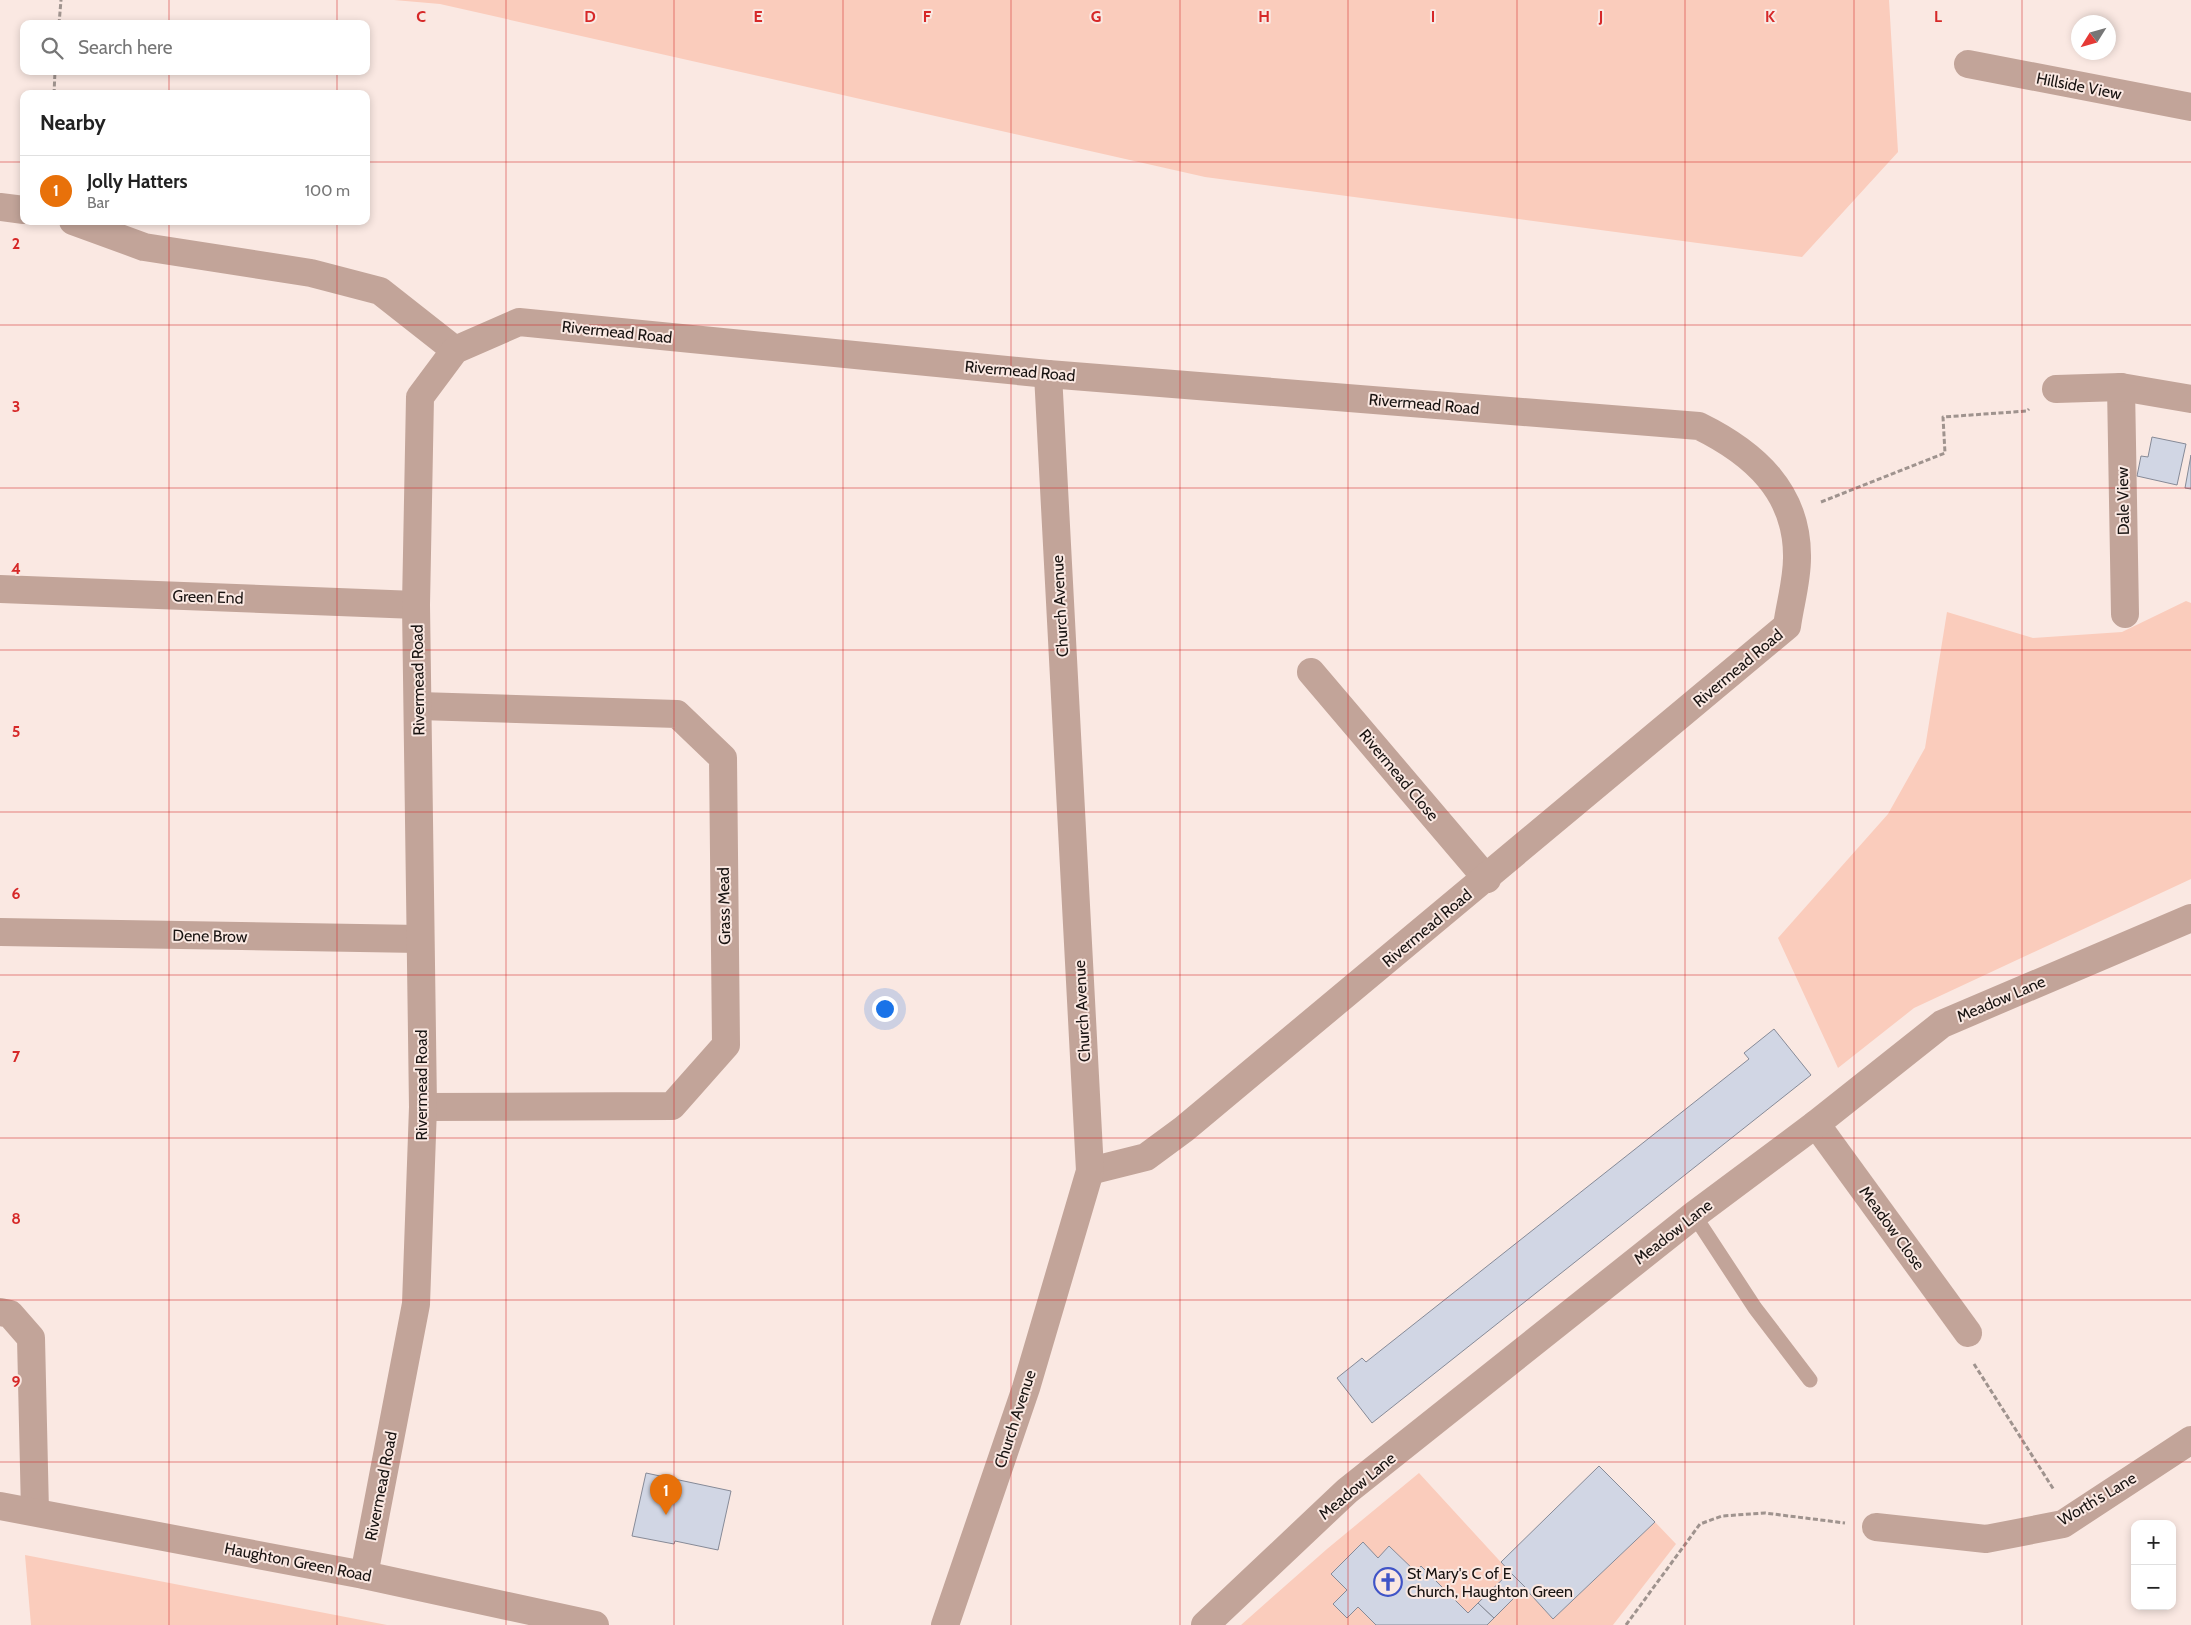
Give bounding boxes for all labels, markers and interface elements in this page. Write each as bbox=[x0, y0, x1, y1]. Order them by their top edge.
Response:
text: C bbox=[416, 7, 426, 26]
text: D bbox=[584, 7, 596, 26]
text: E bbox=[753, 7, 763, 26]
text: F bbox=[923, 7, 932, 26]
text: G bbox=[1091, 7, 1101, 26]
text: H bbox=[1258, 7, 1270, 26]
text: I bbox=[1431, 7, 1435, 26]
text: J bbox=[1598, 7, 1603, 26]
text: K bbox=[1765, 7, 1775, 26]
text: L bbox=[1934, 7, 1942, 26]
north arrow bbox=[2071, 15, 2116, 60]
search box bbox=[20, 20, 370, 75]
icon: search bbox=[38, 34, 66, 62]
text: Search here bbox=[78, 36, 172, 59]
street label: Hillside View bbox=[2035, 68, 2124, 104]
text: Nearby bbox=[40, 110, 106, 135]
text: Jolly Hatters bbox=[87, 170, 187, 193]
text: 1 bbox=[53, 181, 59, 200]
text: 100 m bbox=[305, 181, 350, 200]
text: Bar bbox=[87, 193, 109, 212]
text: 2 bbox=[12, 234, 20, 253]
street label: Rivermead Road bbox=[561, 317, 673, 347]
street label: Rivermead Road bbox=[964, 357, 1076, 385]
street label: Rivermead Road bbox=[1368, 390, 1480, 418]
text: 3 bbox=[12, 397, 20, 416]
street label: Dale View bbox=[2113, 466, 2133, 535]
street label: Church Avenue bbox=[1048, 555, 1072, 657]
text: 4 bbox=[11, 559, 21, 578]
street label: Green End bbox=[172, 586, 244, 608]
street label: Rivermead Road bbox=[408, 624, 428, 736]
street label: Rivermead Road bbox=[1689, 625, 1787, 711]
text: 5 bbox=[12, 722, 20, 741]
street label: Rivermead Close bbox=[1355, 725, 1443, 825]
street label: Grass Mead bbox=[714, 867, 734, 945]
text: 6 bbox=[12, 884, 21, 903]
street label: Rivermead Road bbox=[1378, 885, 1476, 971]
street label: Dene Brow bbox=[172, 926, 248, 946]
street label: Church Avenue bbox=[1070, 960, 1094, 1062]
street label: Meadow Lane bbox=[1954, 972, 2048, 1026]
your location bbox=[872, 996, 898, 1022]
street label: Rivermead Road bbox=[412, 1030, 431, 1141]
text: 7 bbox=[12, 1047, 21, 1066]
street label: Meadow Close bbox=[1855, 1183, 1929, 1273]
street label: Meadow Lane bbox=[1630, 1195, 1716, 1269]
text: 8 bbox=[11, 1209, 21, 1228]
street label: Church Avenue bbox=[990, 1368, 1040, 1470]
text: 9 bbox=[12, 1372, 21, 1391]
street label: Rivermead Road bbox=[361, 1430, 401, 1542]
street label: Meadow Lane bbox=[1315, 1448, 1399, 1524]
street label: Worth's Lane bbox=[2054, 1468, 2140, 1530]
pin: 1 bbox=[650, 1474, 682, 1515]
map controls bbox=[2131, 1520, 2176, 1610]
button: + bbox=[2131, 1520, 2176, 1565]
street label: Haughton Green Road bbox=[223, 1538, 373, 1586]
place label: St Mary's C of E Church, Haughton Green bbox=[1407, 1564, 1573, 1601]
button: − bbox=[2131, 1565, 2176, 1610]
church icon: St Mary's C of E Church, Haughton Green bbox=[1373, 1567, 1403, 1597]

